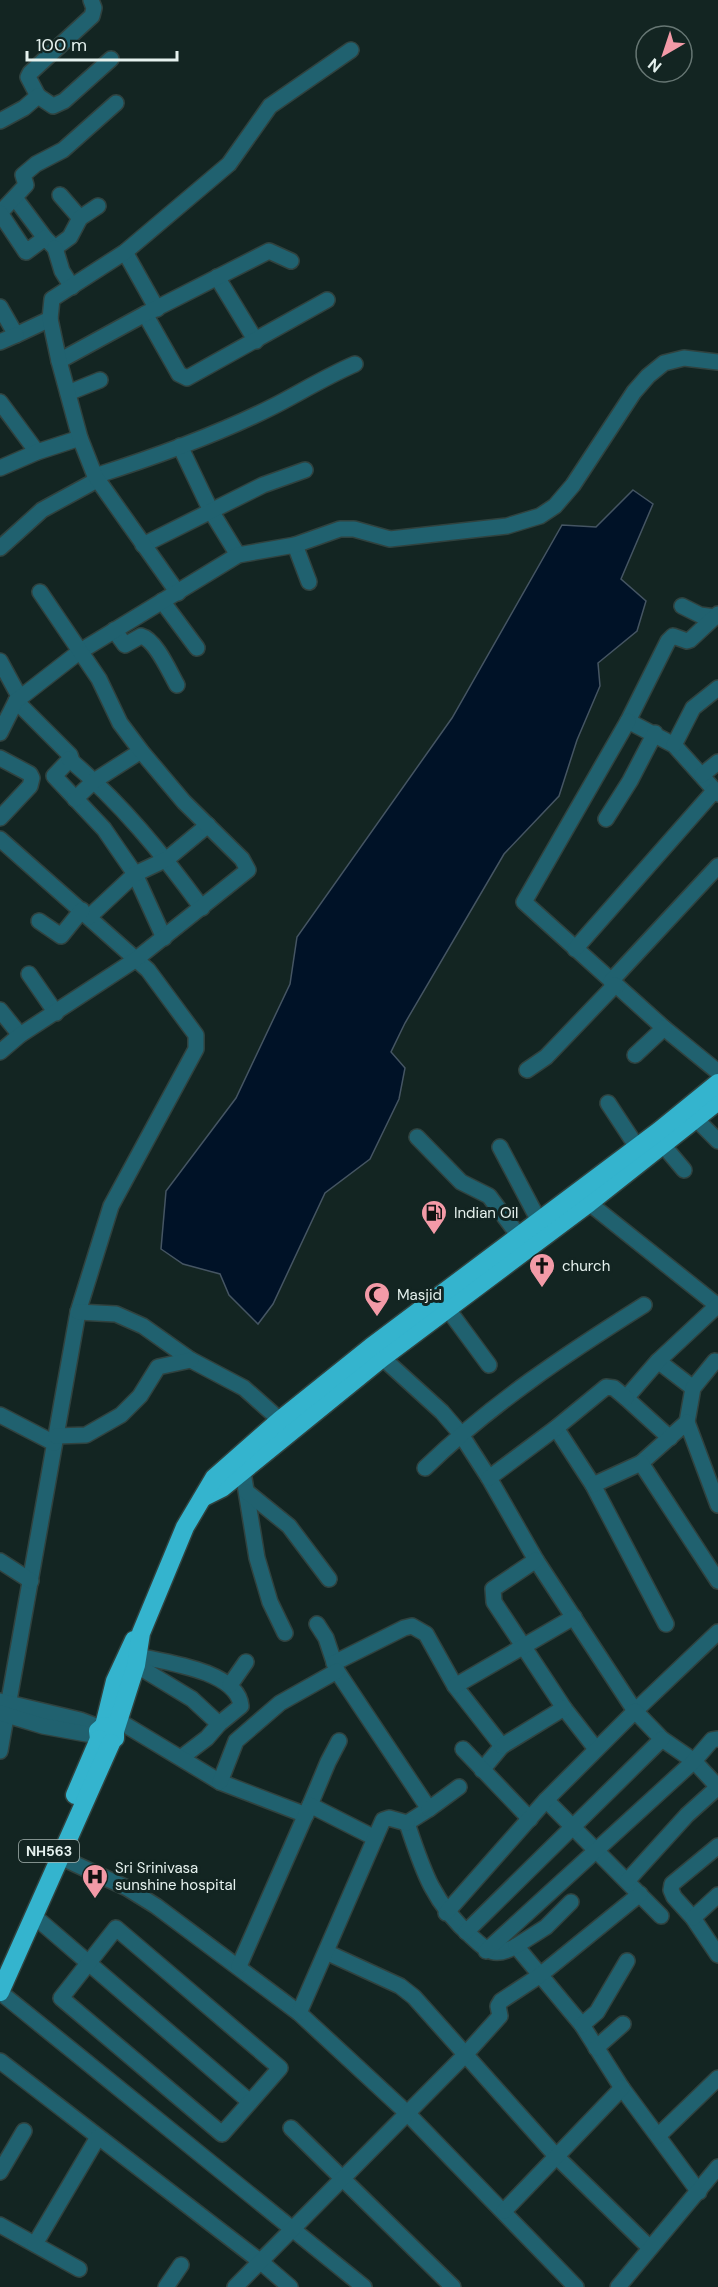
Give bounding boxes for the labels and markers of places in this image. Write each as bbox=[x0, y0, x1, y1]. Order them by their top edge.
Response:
fuel station icon: Indian Oil bbox=[419, 1198, 449, 1236]
place label: Indian Oil bbox=[454, 1203, 518, 1223]
church icon: church bbox=[527, 1251, 557, 1289]
place label: church bbox=[562, 1256, 610, 1276]
mosque icon: Masjid bbox=[362, 1280, 392, 1318]
place label: Masjid bbox=[397, 1285, 442, 1305]
place label: Sri Srinivasa sunshine hospital bbox=[115, 1858, 236, 1895]
hospital icon: Sri Srinivasa sunshine hospital bbox=[80, 1862, 110, 1900]

